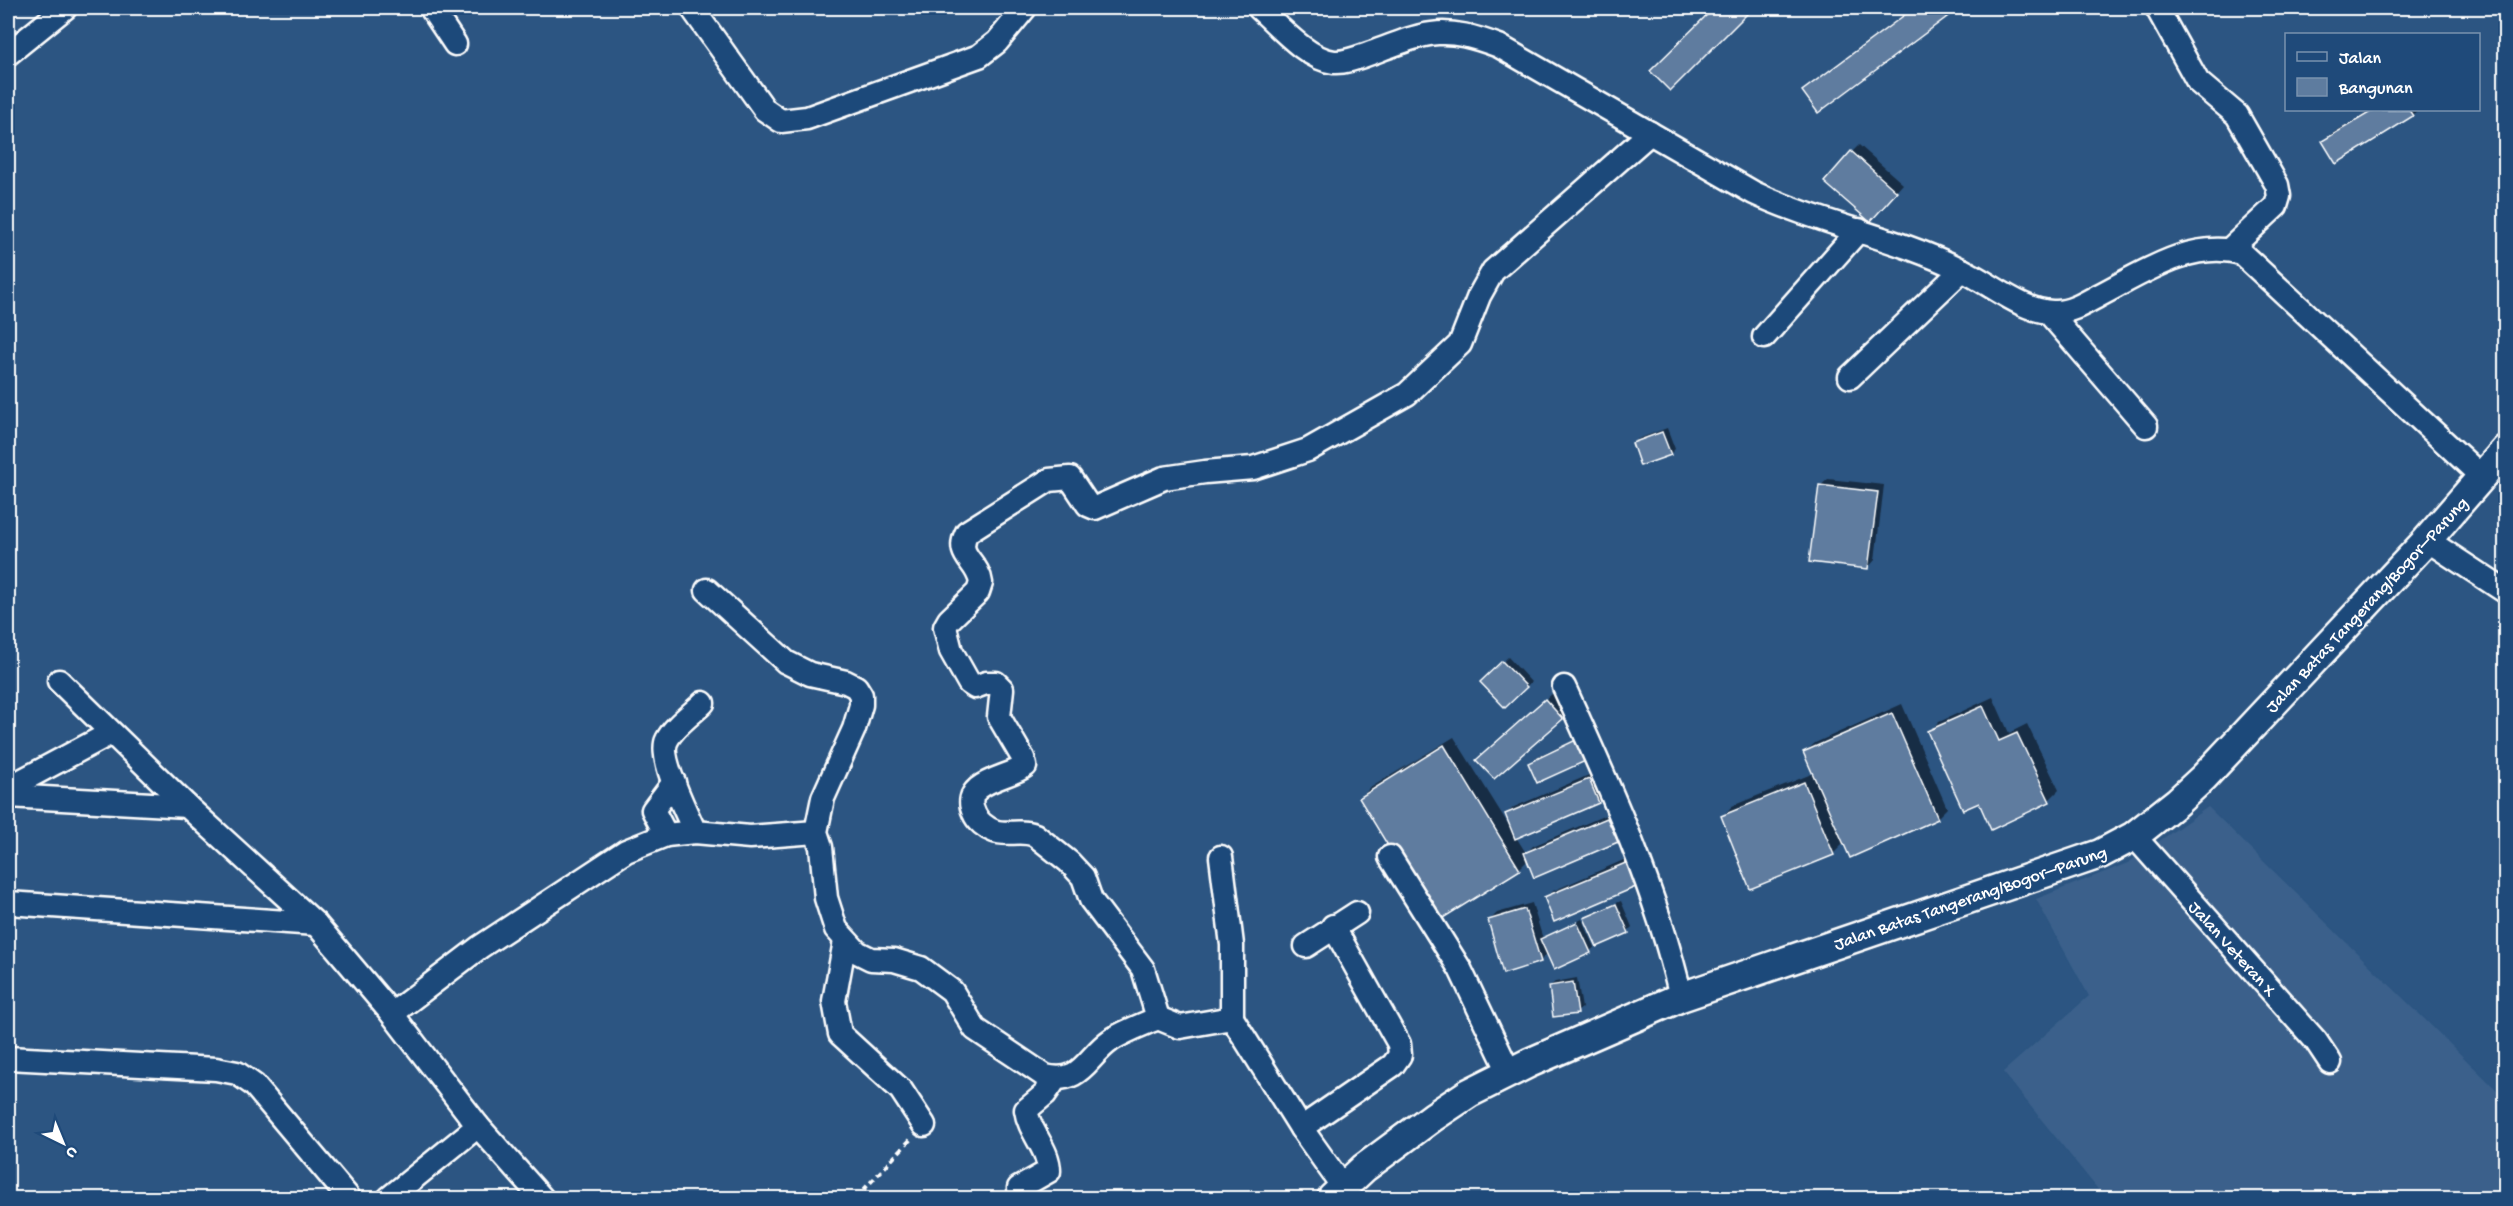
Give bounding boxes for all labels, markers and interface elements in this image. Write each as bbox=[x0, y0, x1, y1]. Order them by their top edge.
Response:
legend bbox=[2285, 33, 2480, 111]
text: Jalan bbox=[2339, 49, 2381, 70]
text: Bangunan bbox=[2338, 79, 2413, 100]
street label: Jalan Batas Tangerang/Bogor–Parung bbox=[2262, 493, 2473, 718]
street label: Jalan Batas Tangerang/Bogor–Parung bbox=[1832, 843, 2110, 956]
street label: Jalan Veteran X bbox=[2183, 898, 2280, 1003]
north arrow bbox=[33, 1113, 93, 1173]
text: U bbox=[60, 1141, 81, 1162]

